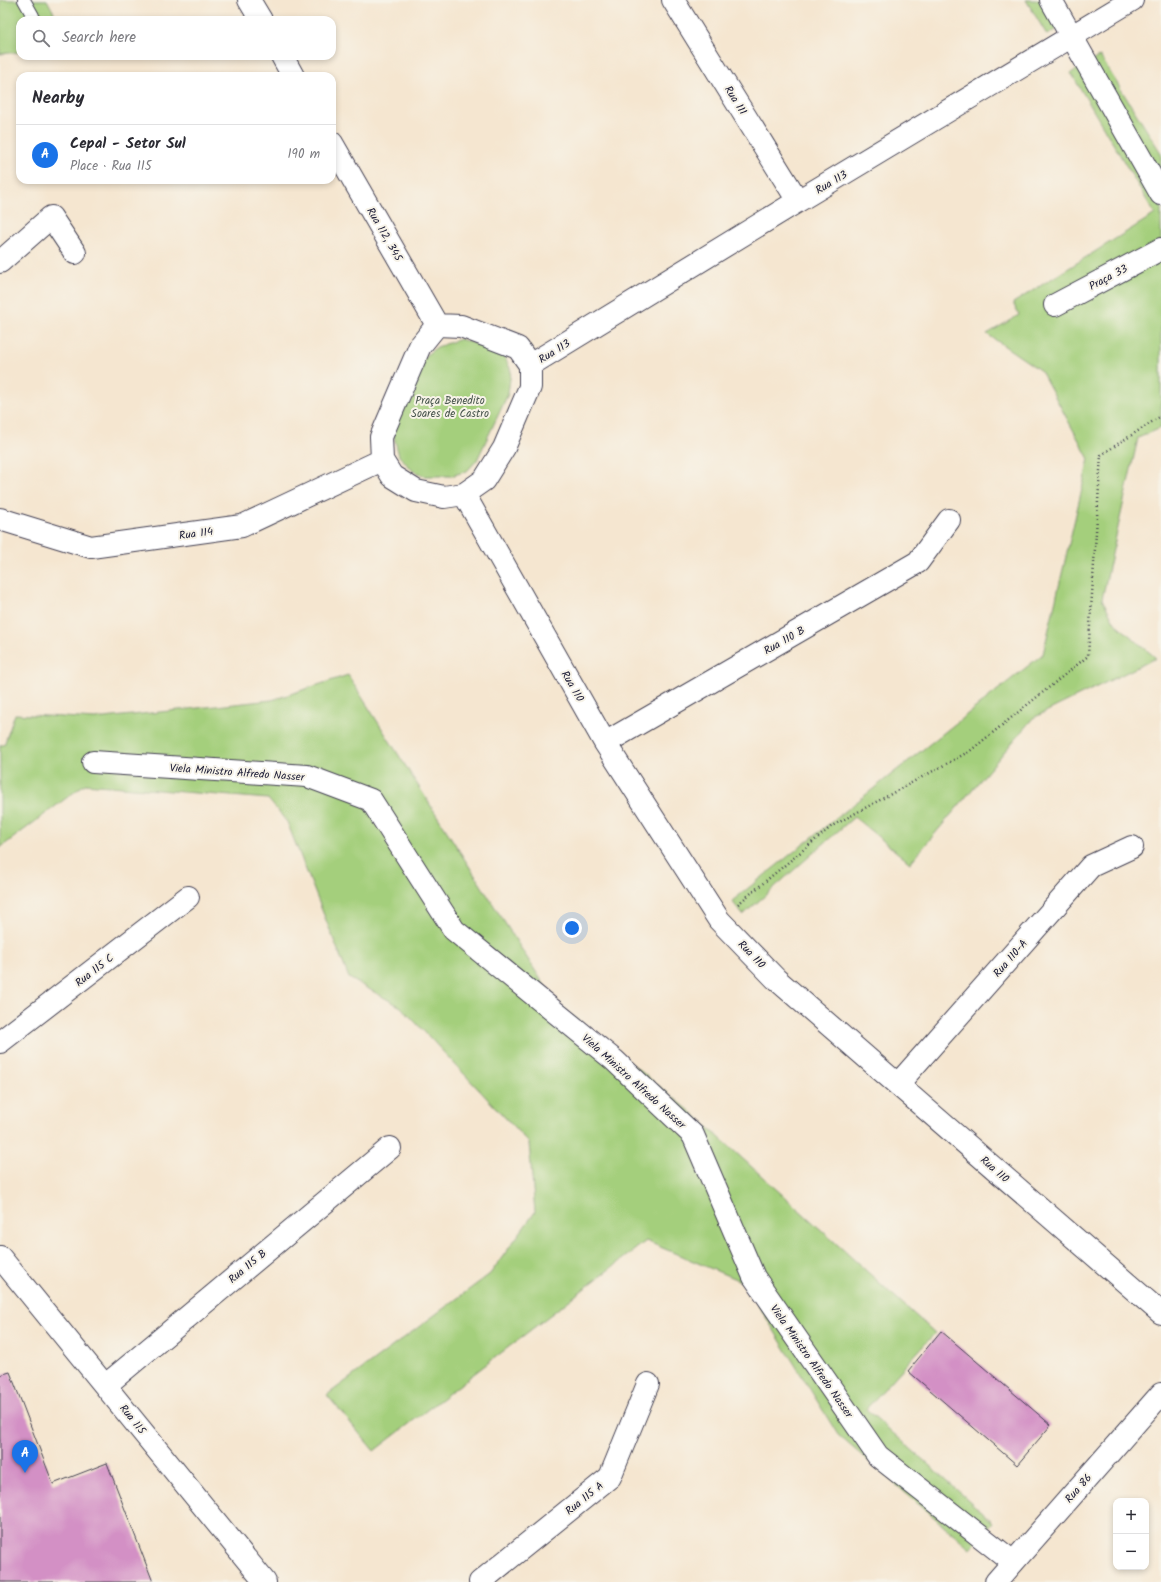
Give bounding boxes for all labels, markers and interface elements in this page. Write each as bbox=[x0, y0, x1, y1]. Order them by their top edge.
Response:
search box bbox=[16, 16, 336, 60]
text: Search here bbox=[62, 26, 136, 50]
icon: search bbox=[30, 27, 52, 49]
street label: Rua 111 bbox=[719, 82, 751, 119]
text: Nearby bbox=[32, 85, 84, 112]
text: Cepal - Setor Sul bbox=[70, 132, 186, 156]
text: A bbox=[41, 144, 49, 165]
text: 190 m bbox=[288, 144, 320, 165]
text: Place · Rua 115 bbox=[70, 156, 152, 177]
street label: Rua 113 bbox=[812, 166, 851, 199]
street label: Rua 112, 345 bbox=[361, 204, 407, 266]
street label: Praça 33 bbox=[1086, 260, 1131, 296]
street label: Rua 113 bbox=[535, 335, 574, 369]
park label: Praça Benedito Soares de Castro bbox=[411, 392, 489, 423]
street label: Rua 114 bbox=[178, 523, 214, 545]
street label: Rua 110 B bbox=[760, 622, 809, 660]
street label: Rua 110 bbox=[556, 667, 589, 706]
street label: Viela Ministro Alfredo Nasser bbox=[169, 759, 306, 787]
your location bbox=[562, 918, 582, 938]
street label: Rua 110-A bbox=[989, 935, 1033, 982]
street label: Rua 110 bbox=[733, 936, 770, 973]
street label: Rua 115 C bbox=[71, 950, 118, 992]
street label: Viela Ministro Alfredo Nasser bbox=[577, 1030, 691, 1135]
street label: Rua 110 bbox=[976, 1152, 1013, 1188]
street label: Rua 115 B bbox=[224, 1245, 271, 1288]
street label: Viela Ministro Alfredo Nasser bbox=[765, 1301, 858, 1423]
street label: Rua 115 bbox=[114, 1401, 151, 1439]
pin: A bbox=[12, 1440, 38, 1473]
street label: Rua 86 bbox=[1061, 1470, 1097, 1507]
street label: Rua 115 A bbox=[561, 1477, 608, 1520]
map controls bbox=[1113, 1498, 1149, 1570]
button: + bbox=[1113, 1498, 1149, 1534]
button: − bbox=[1113, 1534, 1149, 1570]

